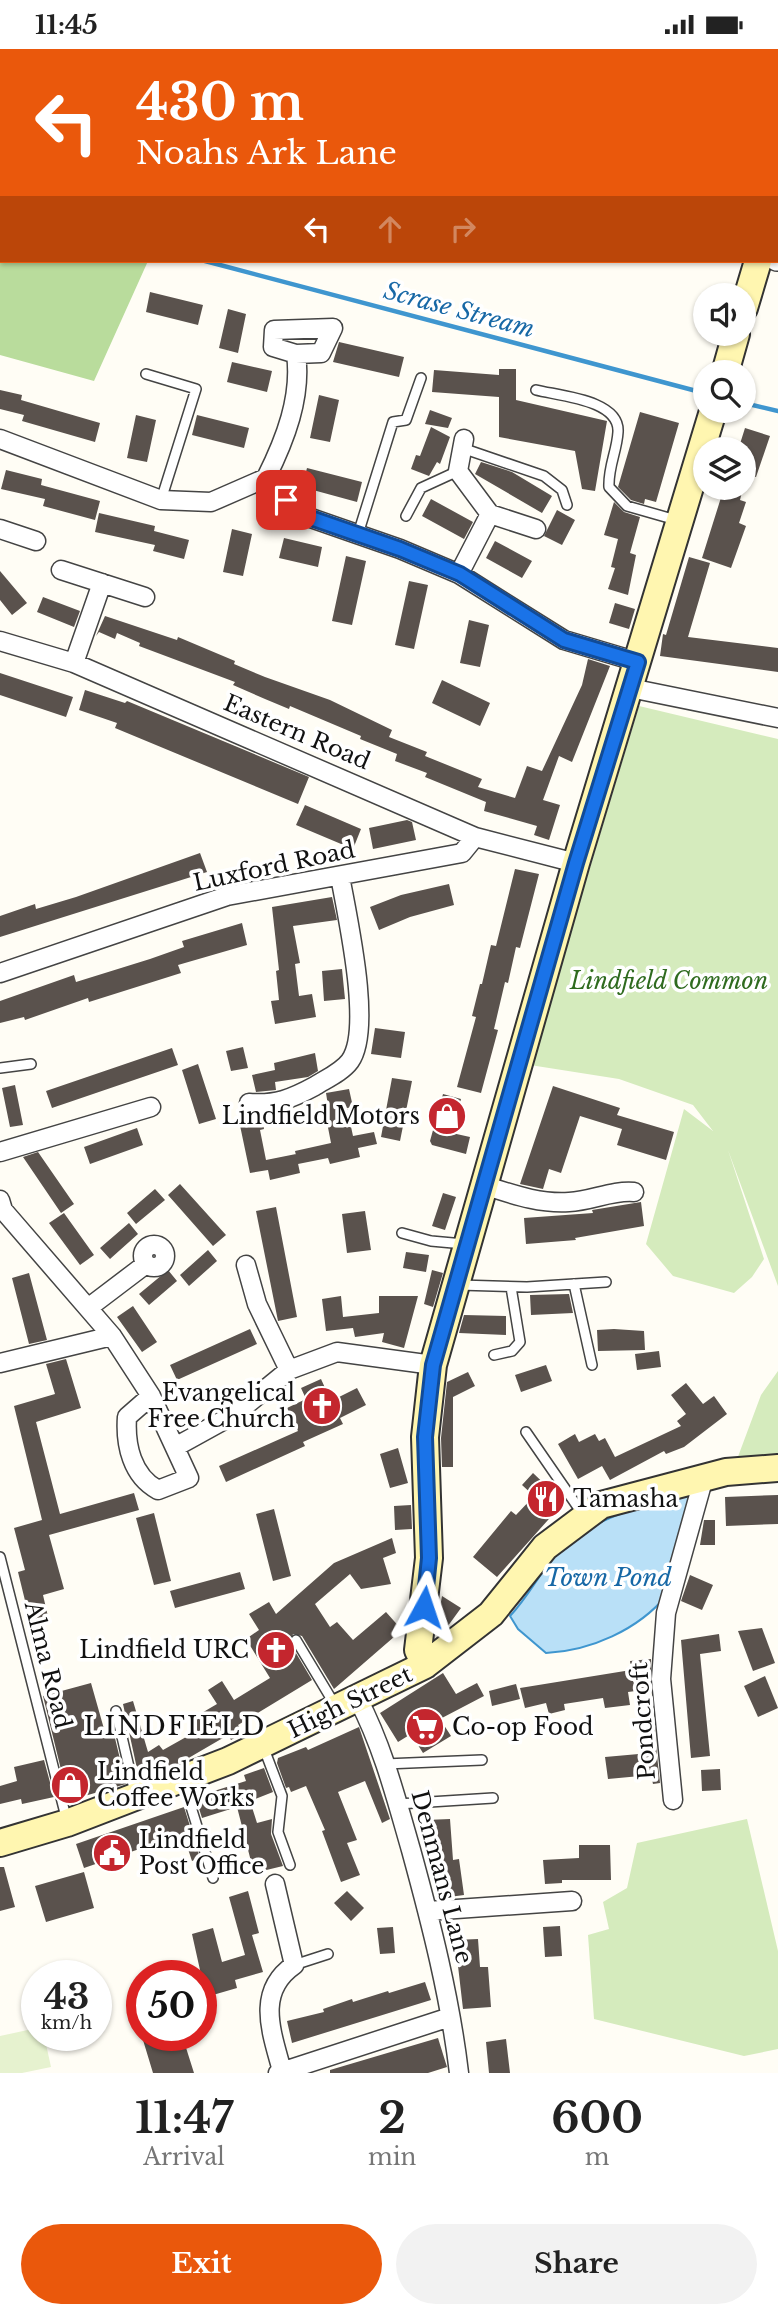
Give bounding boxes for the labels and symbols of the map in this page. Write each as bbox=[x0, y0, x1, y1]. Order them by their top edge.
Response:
water label: Scrase Stream bbox=[381, 275, 538, 344]
pin bbox=[256, 470, 316, 530]
street label: Eastern Road bbox=[220, 689, 374, 775]
street label: Luxford Road bbox=[191, 835, 357, 897]
park label: Lindfield Common bbox=[569, 967, 768, 995]
shop icon: Lindfield Motors bbox=[426, 1095, 468, 1137]
place label: Lindfield Motors bbox=[222, 1102, 420, 1130]
place label: Evangelical Free Church bbox=[148, 1379, 295, 1433]
church icon: Evangelical Free Church bbox=[301, 1385, 343, 1427]
restaurant icon: Tamasha bbox=[525, 1478, 567, 1520]
place label: Tamasha bbox=[573, 1485, 679, 1513]
water label: Town Pond bbox=[544, 1563, 672, 1592]
position arrow bbox=[387, 1570, 461, 1644]
street label: Alma Road bbox=[18, 1597, 77, 1732]
church icon: Lindfield URC bbox=[255, 1629, 297, 1671]
place label: Lindfield URC bbox=[79, 1636, 249, 1664]
street label: High Street bbox=[283, 1660, 417, 1744]
street label: Pondcroft bbox=[625, 1661, 661, 1781]
supermarket icon: Co-op Food bbox=[404, 1706, 446, 1748]
district label: LINDFIELD bbox=[84, 1710, 266, 1742]
place label: Co-op Food bbox=[452, 1713, 593, 1741]
place label: Lindfield Coffee Works bbox=[97, 1758, 255, 1812]
shop icon: Lindfield Coffee Works bbox=[49, 1764, 91, 1806]
street label: Denmans Lane bbox=[405, 1787, 479, 1967]
place label: Lindfield Post Office bbox=[139, 1826, 265, 1880]
public building icon: Lindfield Post Office bbox=[91, 1832, 133, 1874]
speed limit sign: 50 bbox=[126, 1960, 217, 2051]

